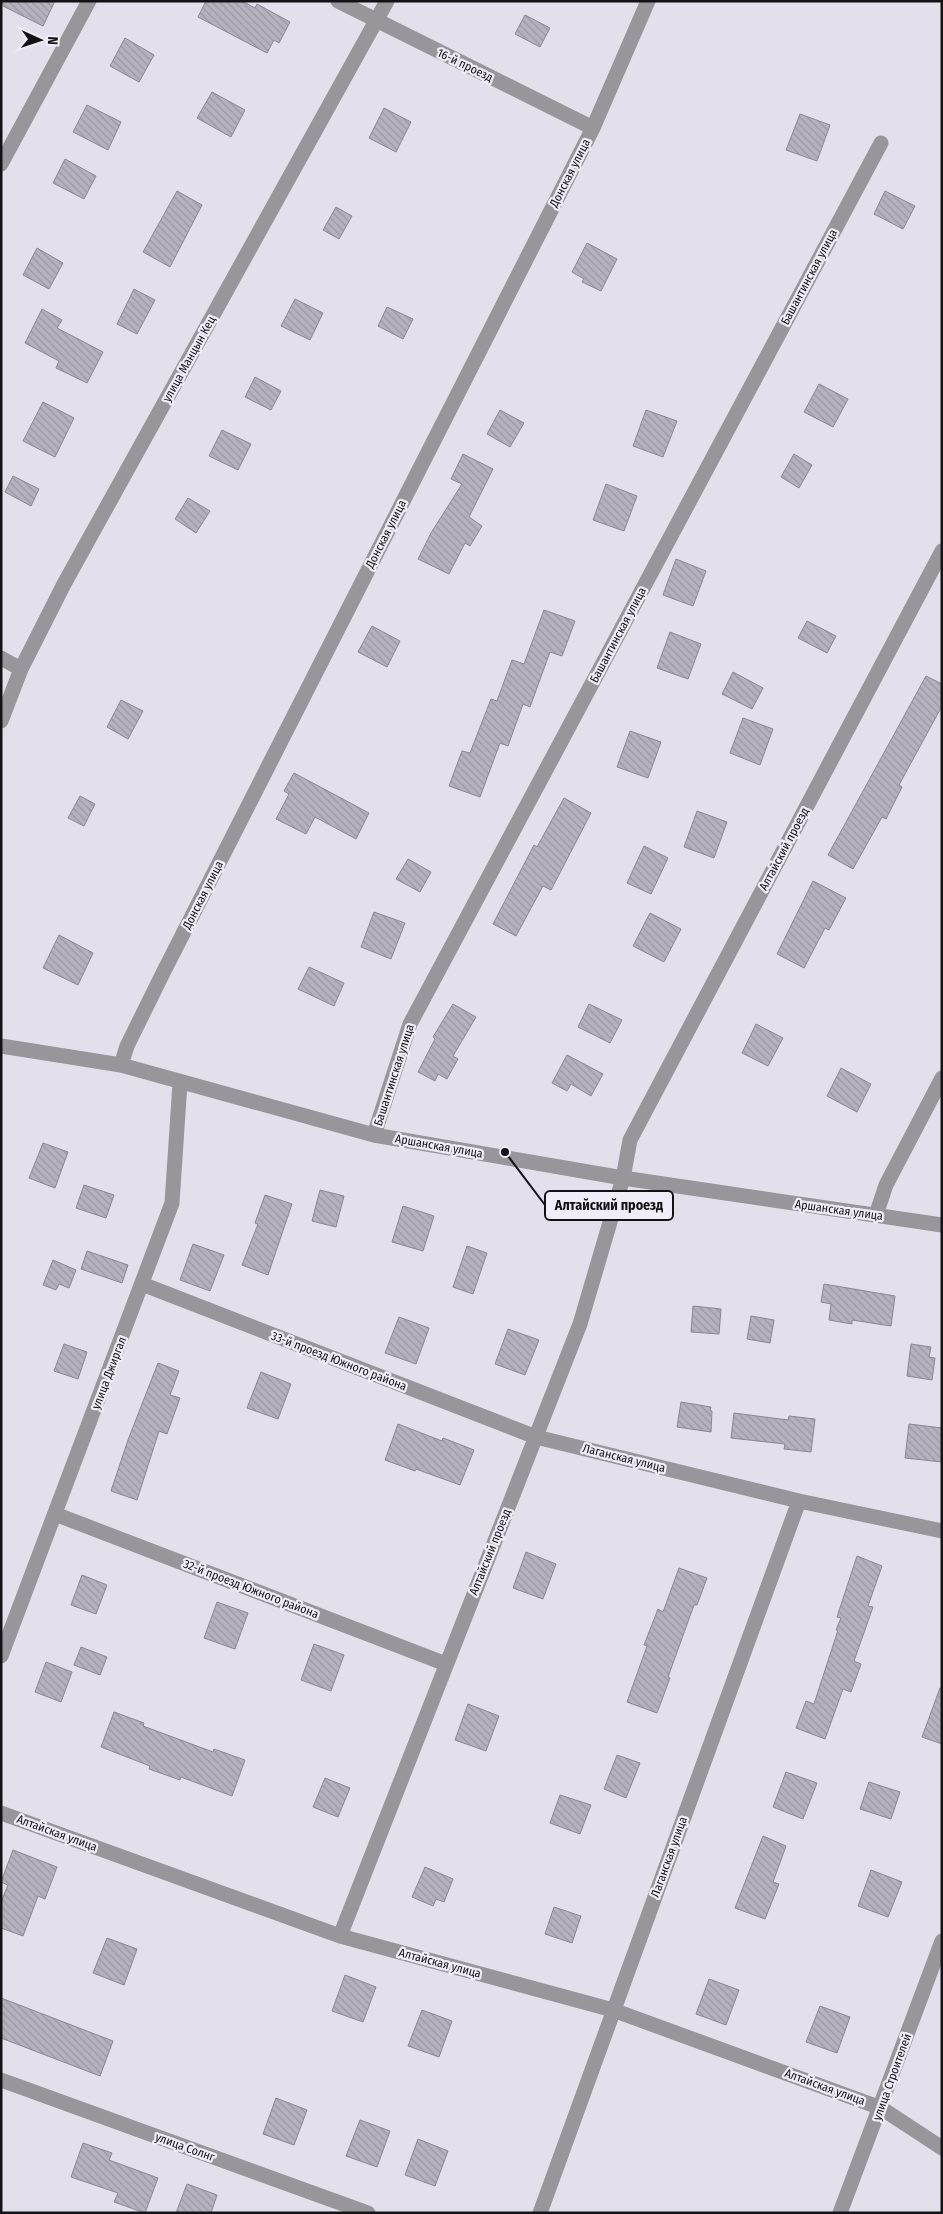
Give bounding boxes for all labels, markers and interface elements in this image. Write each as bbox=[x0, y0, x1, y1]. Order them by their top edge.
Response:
north arrow bbox=[15, 15, 65, 65]
text: N bbox=[44, 36, 61, 45]
street label: 16-й проезд bbox=[435, 45, 495, 85]
street label: Донская улица bbox=[546, 136, 593, 210]
street label: Башантинская улица bbox=[778, 227, 840, 327]
street label: улица Манцын Кец bbox=[160, 313, 219, 404]
street label: Донская улица bbox=[362, 497, 409, 571]
street label: Башантинская улица bbox=[587, 585, 649, 685]
street label: Алтайский проезд bbox=[756, 805, 812, 893]
street label: Донская улица bbox=[179, 858, 226, 932]
street label: Башантинская улица bbox=[371, 1022, 417, 1128]
street label: Аршанская улица bbox=[394, 1131, 484, 1161]
callout: Алтайский проезд bbox=[545, 1191, 673, 1220]
text: Алтайский проезд bbox=[554, 1197, 663, 1214]
street label: Аршанская улица bbox=[794, 1197, 884, 1223]
street label: 33-й проезд Южного района bbox=[269, 1329, 409, 1393]
street label: улица Джиргал bbox=[89, 1335, 129, 1411]
street label: Лаганская улица bbox=[581, 1441, 667, 1475]
street label: Алтайский проезд bbox=[466, 1507, 514, 1597]
street label: 32-й проезд Южного района bbox=[181, 1557, 321, 1621]
street label: Алтайская улица bbox=[15, 1812, 99, 1854]
street label: Лаганская улица bbox=[648, 1815, 690, 1899]
street label: Алтайская улица bbox=[397, 1945, 483, 1981]
street label: улица Строителей bbox=[870, 2032, 914, 2122]
street label: Алтайская улица bbox=[783, 2066, 867, 2108]
street label: улица Солнг bbox=[153, 2130, 217, 2164]

